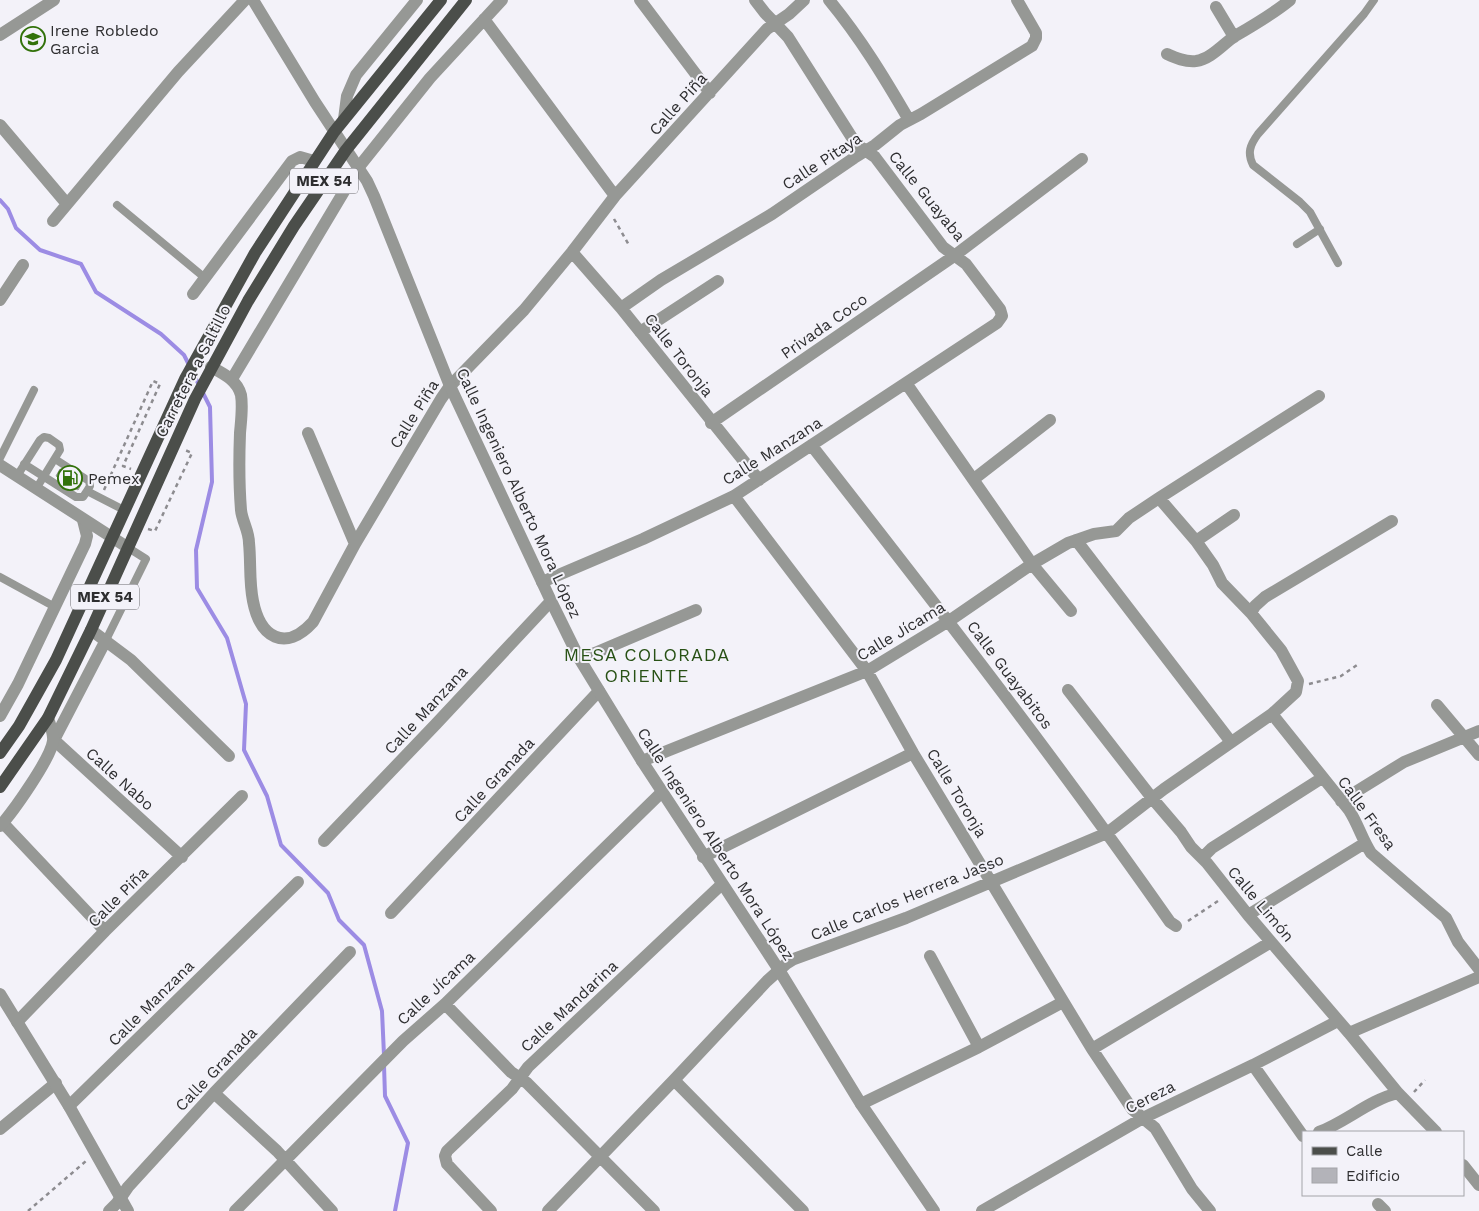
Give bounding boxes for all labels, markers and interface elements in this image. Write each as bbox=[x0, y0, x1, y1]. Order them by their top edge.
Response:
place label: Irene Robledo Garcia bbox=[50, 21, 159, 58]
school or university icon: Irene Robledo Garcia bbox=[20, 26, 46, 52]
street label: Calle Piña bbox=[645, 69, 711, 139]
street label: Calle Pitaya bbox=[779, 128, 865, 194]
street label: Calle Guayaba bbox=[885, 147, 969, 245]
road number: MEX 54 bbox=[290, 168, 358, 194]
street label: Privada Coco bbox=[777, 289, 871, 363]
street label: Carretera a Saltillo bbox=[151, 301, 235, 441]
street label: Calle Toronja bbox=[641, 309, 717, 401]
street label: Calle Ingeniero Alberto Mora López bbox=[453, 365, 585, 621]
street label: Calle Piña bbox=[385, 376, 443, 452]
street label: Calle Manzana bbox=[719, 413, 825, 489]
fuel station icon: Pemex bbox=[57, 465, 83, 491]
place label: Pemex bbox=[88, 469, 140, 488]
road number: MEX 54 bbox=[71, 584, 139, 610]
street label: Calle Jícama bbox=[853, 597, 949, 665]
street label: Calle Guayabitos bbox=[963, 617, 1057, 733]
district label: MESA COLORADA ORIENTE bbox=[564, 644, 730, 686]
street label: Calle Manzana bbox=[380, 662, 472, 758]
street label: Calle Ingeniero Alberto Mora López bbox=[633, 724, 799, 964]
street label: Calle Granada bbox=[450, 733, 538, 827]
street label: Calle Nabo bbox=[82, 744, 158, 814]
street label: Calle Toronja bbox=[923, 745, 991, 841]
street label: Calle Fresa bbox=[1334, 772, 1400, 854]
street label: Calle Carlos Herrera Jasso bbox=[808, 849, 1006, 945]
street label: Calle Limón bbox=[1224, 862, 1298, 946]
street label: Calle Piña bbox=[84, 863, 152, 931]
street label: Calle Jícama bbox=[393, 947, 479, 1029]
street label: Calle Manzana bbox=[104, 956, 198, 1050]
street label: Calle Mandarina bbox=[516, 956, 622, 1056]
street label: Calle Granada bbox=[171, 1023, 261, 1115]
street label: Cereza bbox=[1122, 1076, 1178, 1118]
legend bbox=[1302, 1131, 1464, 1196]
text: Calle bbox=[1346, 1142, 1383, 1160]
text: Edificio bbox=[1346, 1167, 1400, 1185]

